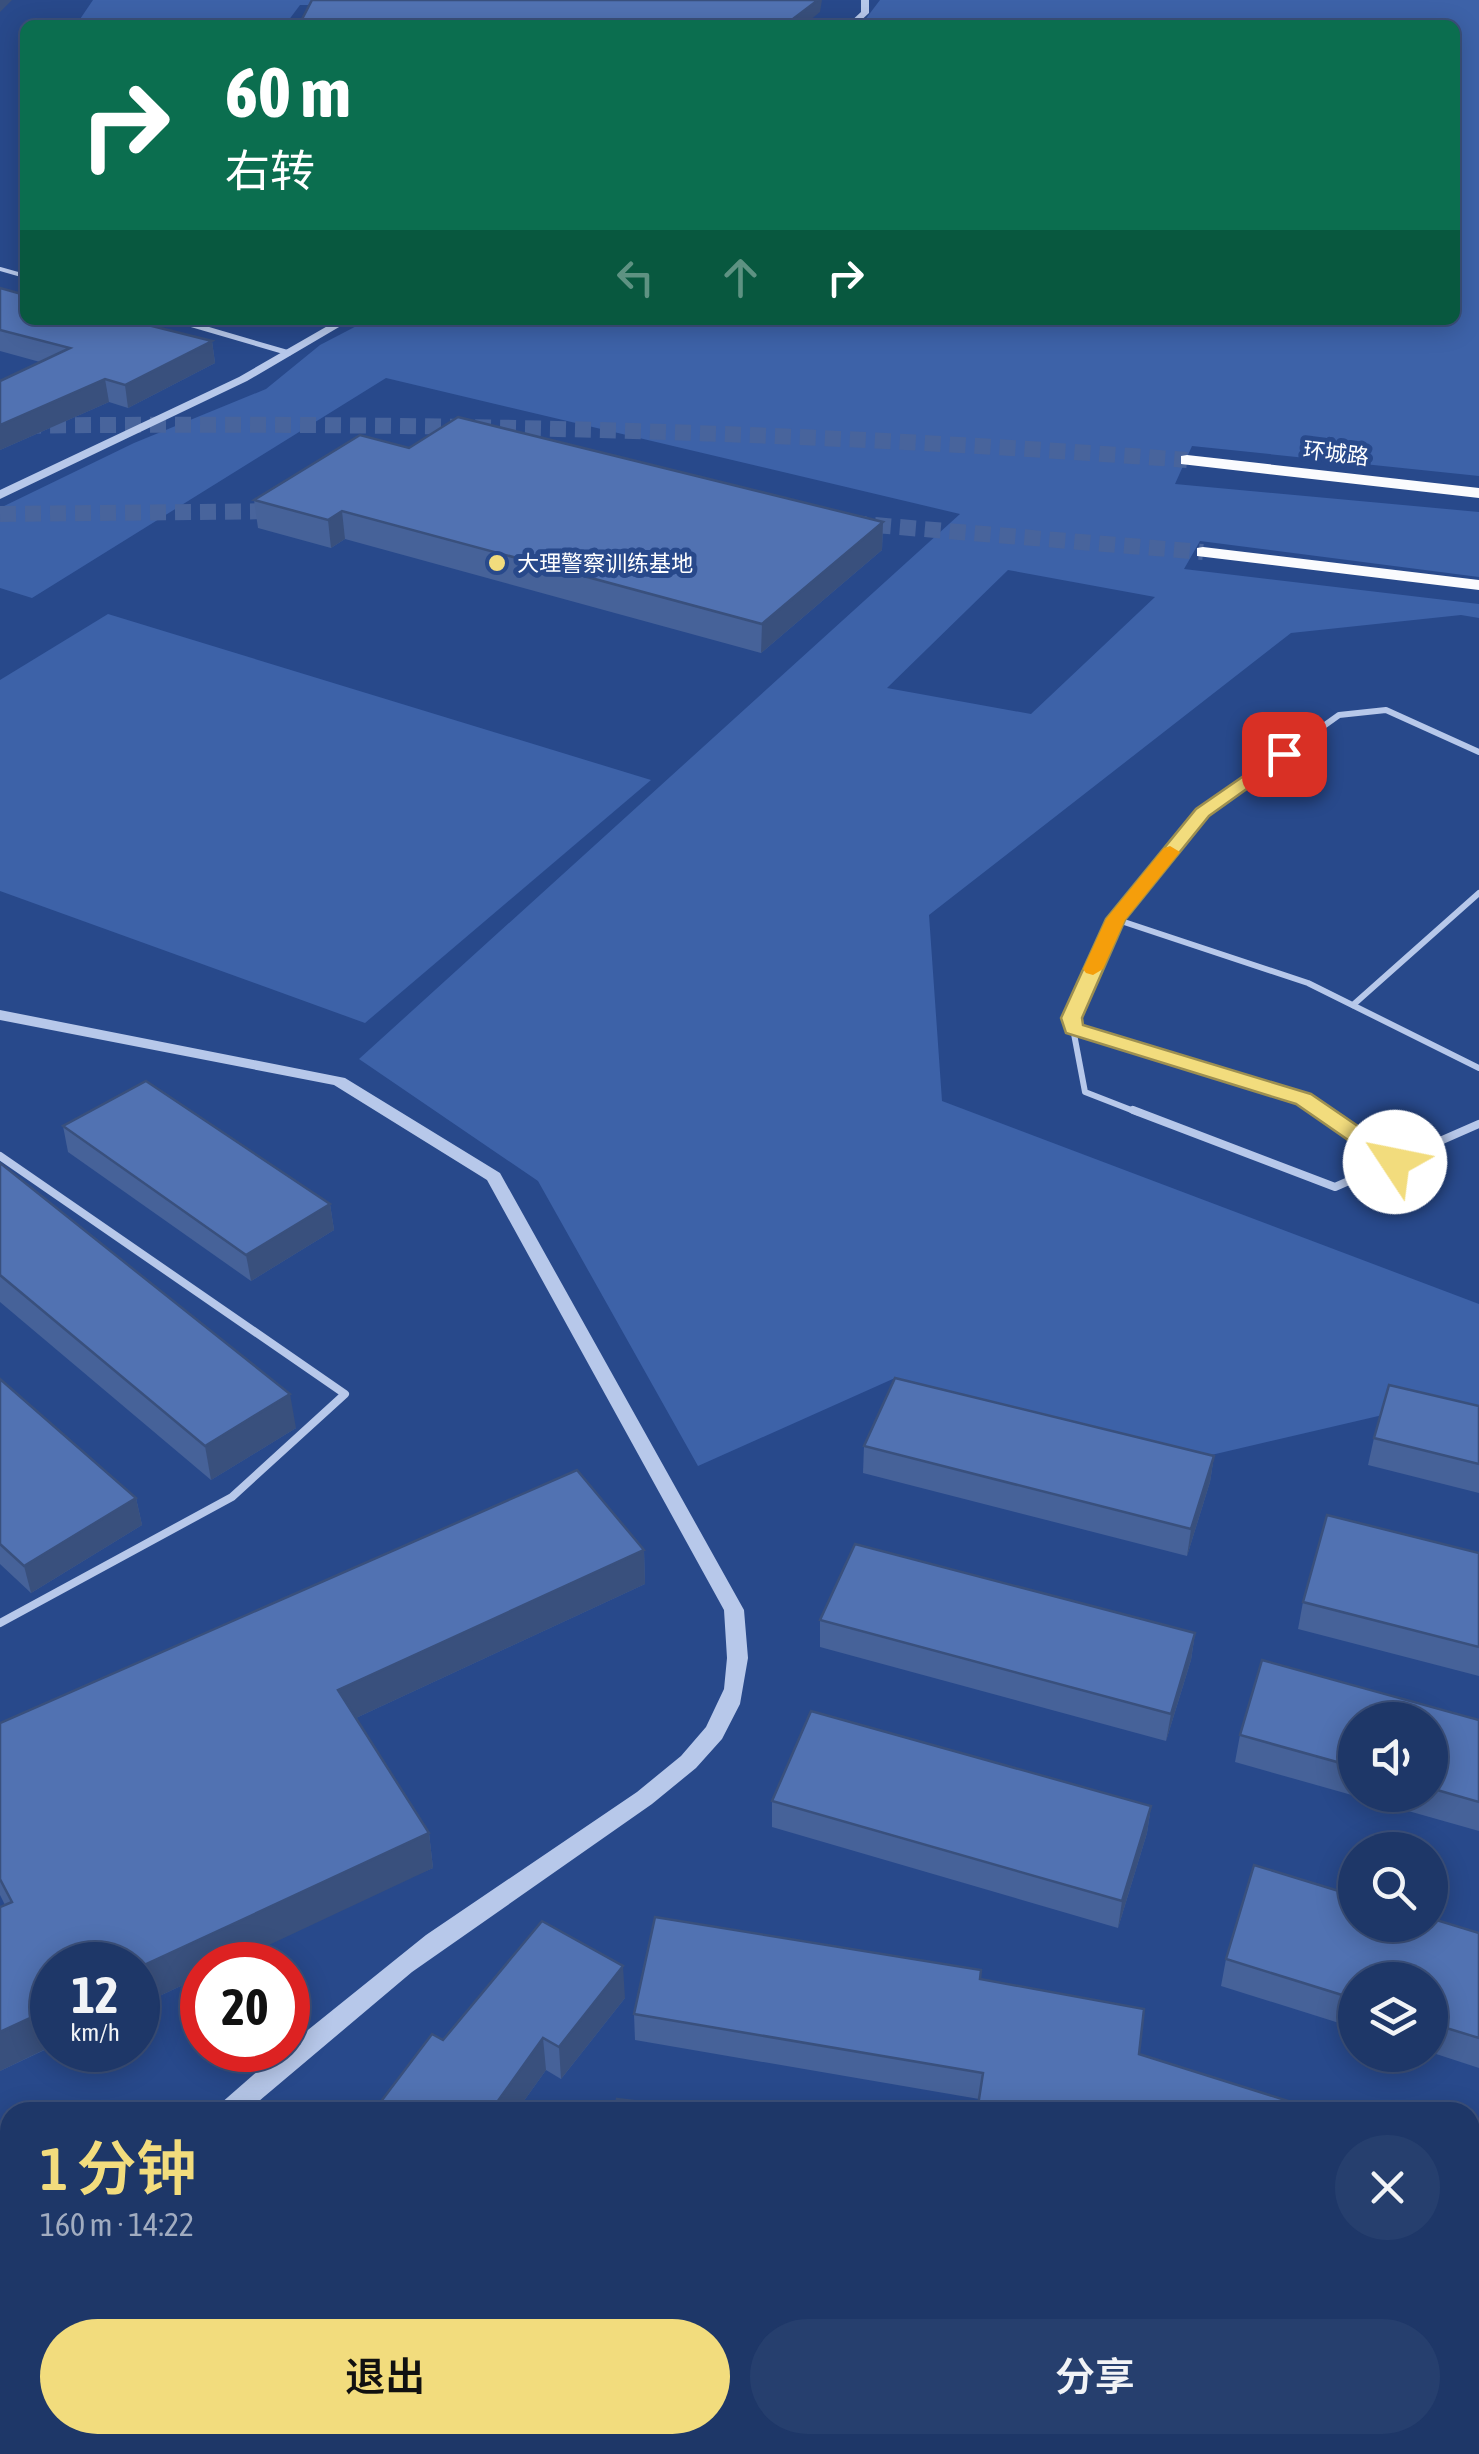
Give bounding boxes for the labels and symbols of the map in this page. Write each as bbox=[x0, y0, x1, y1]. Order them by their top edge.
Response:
street label: 环城路 bbox=[1302, 436, 1370, 470]
place label: 大理警察训练基地 bbox=[517, 550, 693, 576]
marker: 大理警察训练基地 bbox=[486, 552, 508, 574]
pin bbox=[1242, 712, 1327, 797]
position arrow bbox=[1343, 1110, 1447, 1214]
speed limit sign: 20 bbox=[180, 1942, 310, 2072]

